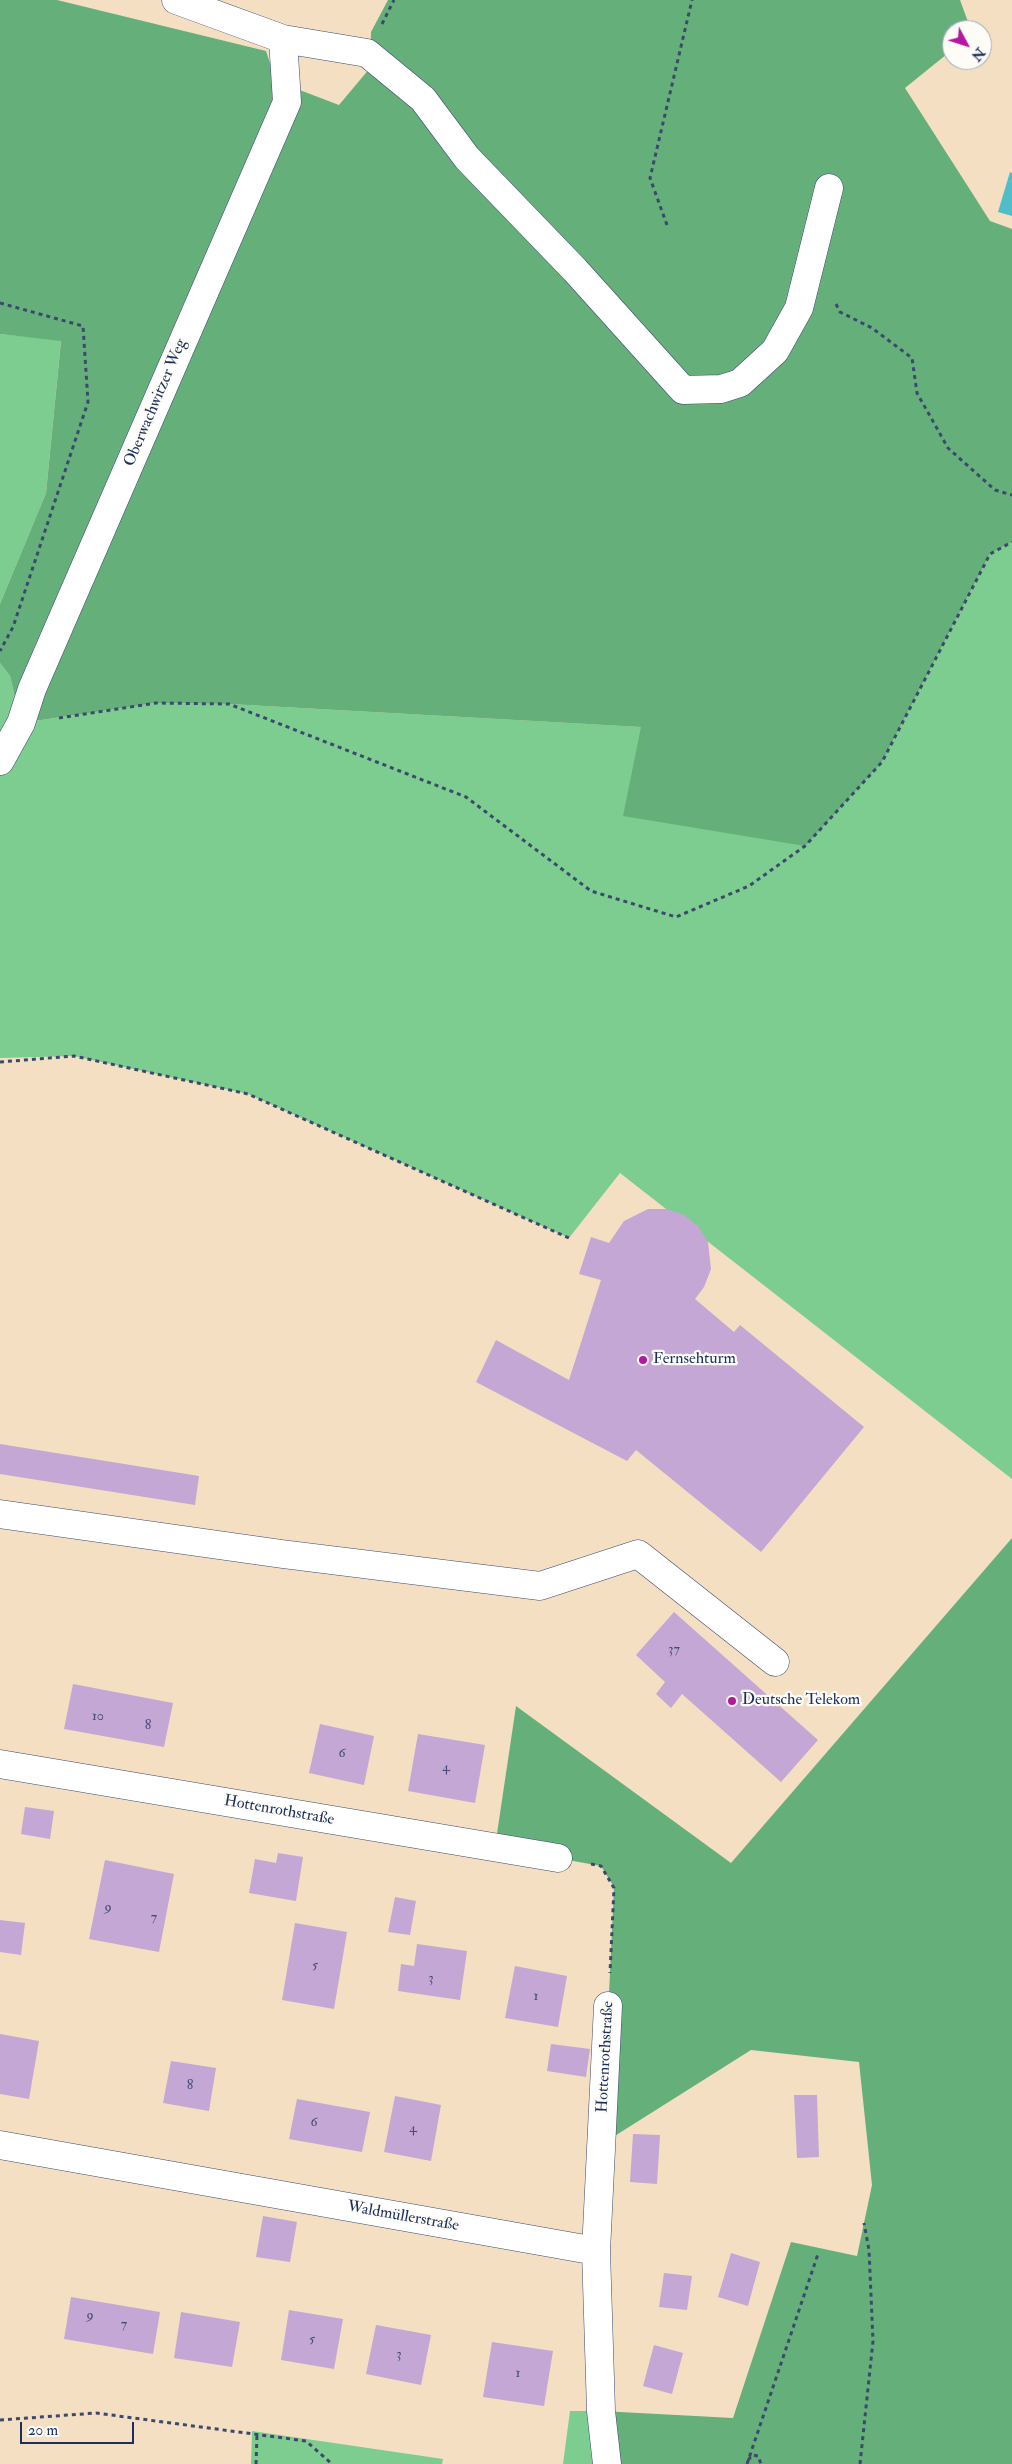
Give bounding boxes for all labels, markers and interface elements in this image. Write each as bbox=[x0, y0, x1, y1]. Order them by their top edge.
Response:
north arrow bbox=[942, 20, 992, 70]
text: N bbox=[968, 44, 989, 65]
street label: Oberwachwitzer Weg bbox=[120, 336, 192, 470]
place label: Fernsehturm bbox=[653, 1350, 736, 1370]
marker: Fernsehturm bbox=[637, 1354, 649, 1366]
house number: 37 bbox=[668, 1642, 680, 1658]
place label: Deutsche Telekom bbox=[742, 1691, 860, 1711]
marker: Deutsche Telekom bbox=[726, 1695, 738, 1707]
house number: 10 bbox=[92, 1709, 104, 1725]
house number: 8 bbox=[145, 1718, 151, 1734]
house number: 6 bbox=[338, 1746, 346, 1762]
house number: 4 bbox=[442, 1760, 450, 1776]
street label: Hottenrothstraße bbox=[222, 1792, 336, 1830]
house number: 9 bbox=[104, 1900, 112, 1916]
house number: 7 bbox=[151, 1910, 157, 1926]
house number: 5 bbox=[312, 1958, 318, 1974]
house number: 3 bbox=[428, 1971, 434, 1987]
house number: 1 bbox=[534, 1989, 538, 2005]
street label: Hottenrothstraße bbox=[593, 2001, 619, 2113]
house number: 8 bbox=[187, 2078, 193, 2094]
house number: 6 bbox=[310, 2115, 318, 2131]
house number: 4 bbox=[409, 2121, 417, 2137]
street label: Waldmüllerstraße bbox=[346, 2198, 460, 2236]
house number: 9 bbox=[86, 2308, 94, 2324]
house number: 7 bbox=[121, 2317, 127, 2333]
house number: 5 bbox=[309, 2332, 315, 2348]
house number: 3 bbox=[396, 2347, 402, 2363]
house number: 1 bbox=[516, 2366, 520, 2382]
scale bar bbox=[22, 2412, 136, 2444]
text: 20 m bbox=[28, 2421, 58, 2440]

